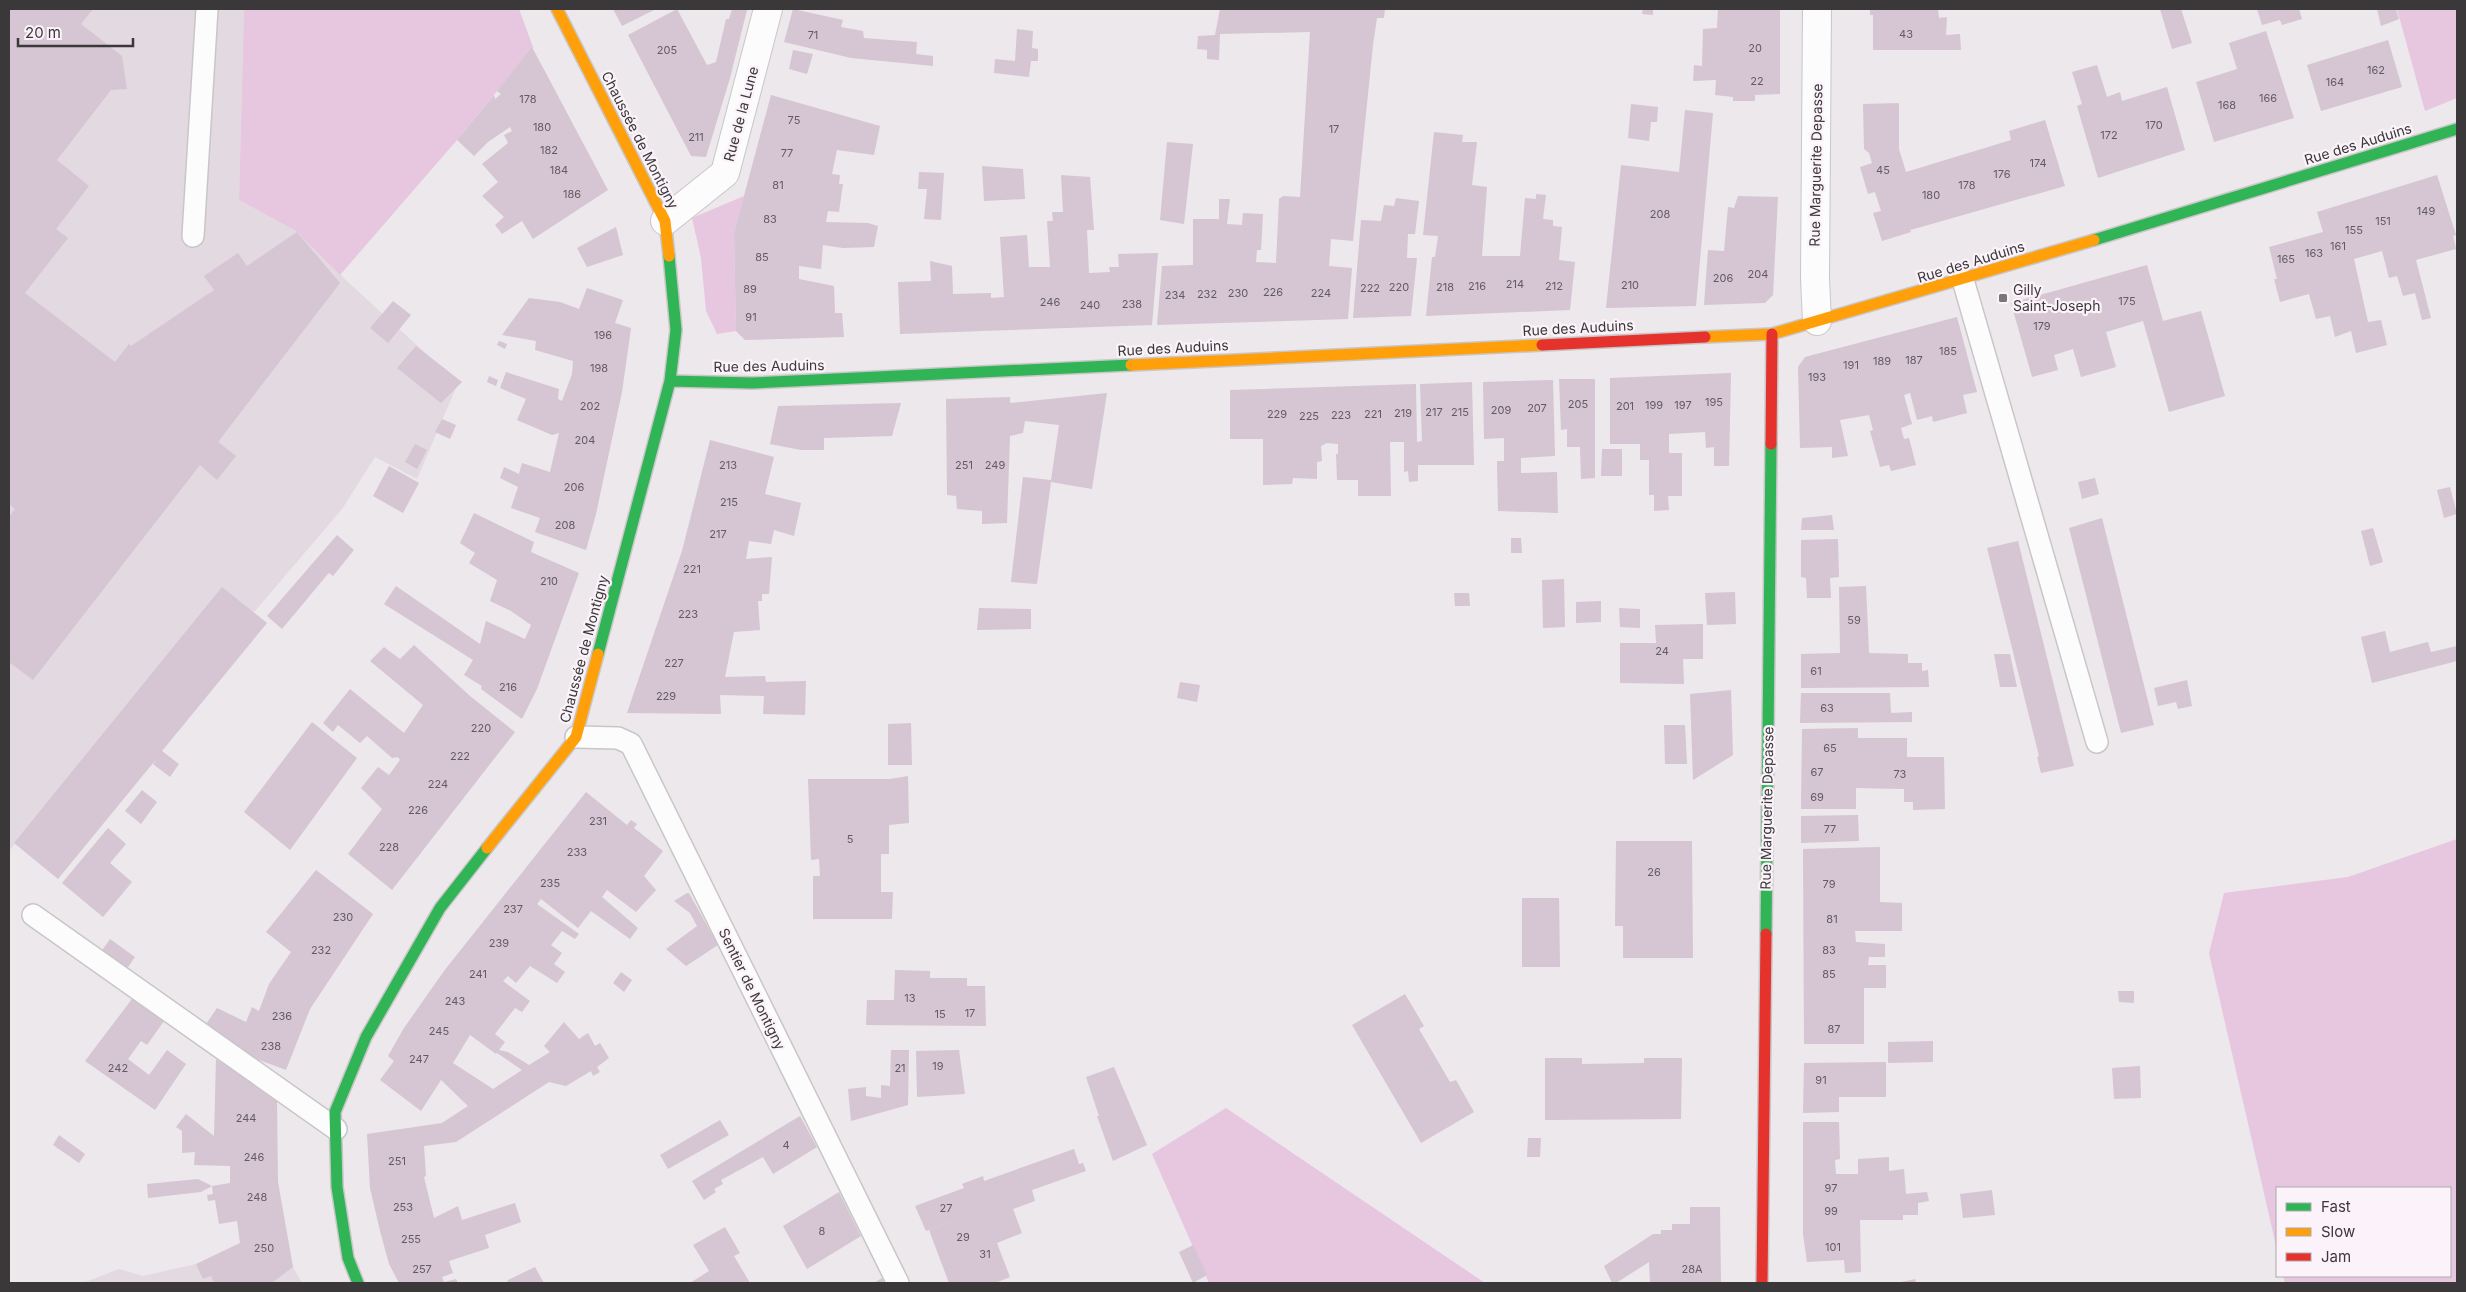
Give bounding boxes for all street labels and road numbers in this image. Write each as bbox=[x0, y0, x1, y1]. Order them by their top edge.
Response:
street label: Rue de la Lune bbox=[720, 64, 761, 163]
street label: Chaussée de Montigny bbox=[598, 68, 683, 212]
street label: Rue Marguerite Depasse bbox=[1806, 83, 1825, 247]
street label: Rue des Auduins bbox=[2302, 119, 2414, 168]
street label: Rue des Auduins bbox=[1915, 237, 2027, 286]
street label: Rue des Auduins bbox=[1522, 316, 1634, 339]
street label: Rue des Auduins bbox=[1117, 336, 1229, 359]
street label: Rue des Auduins bbox=[713, 356, 825, 375]
street label: Chaussée de Montigny bbox=[556, 573, 611, 725]
street label: Rue Marguerite Depasse bbox=[1757, 726, 1776, 890]
street label: Sentier de Montigny bbox=[716, 925, 789, 1052]

